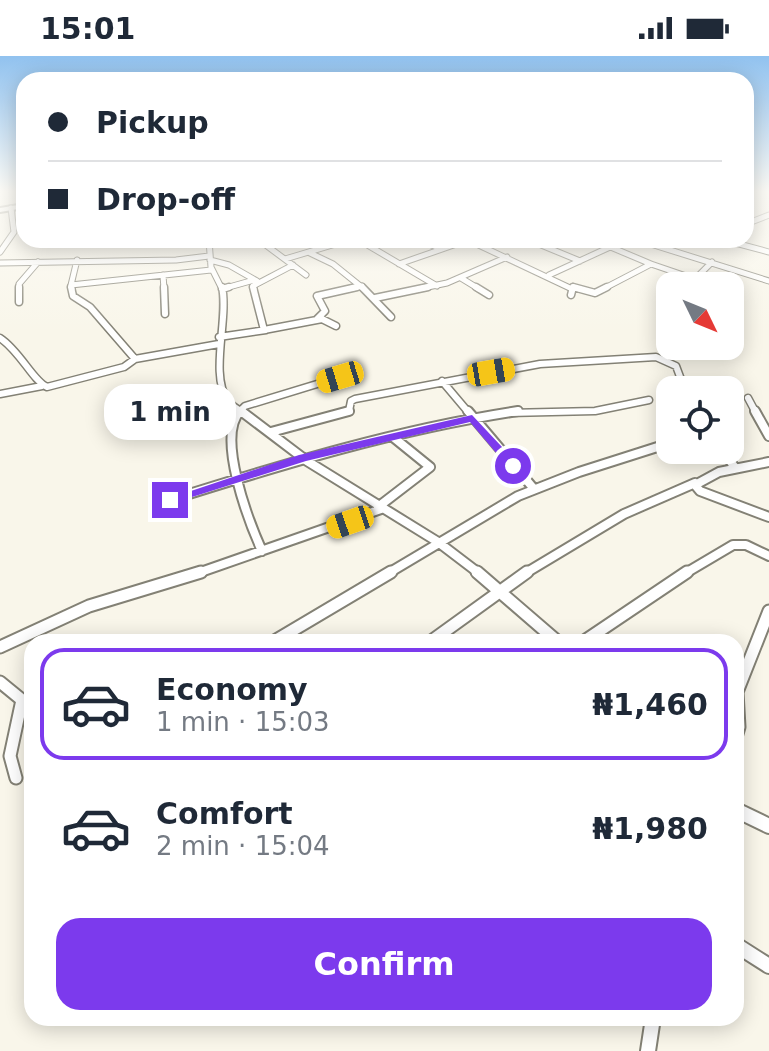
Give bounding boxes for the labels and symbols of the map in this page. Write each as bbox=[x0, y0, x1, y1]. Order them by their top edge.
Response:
north arrow bbox=[656, 272, 744, 360]
car bbox=[465, 356, 517, 388]
car bbox=[314, 359, 366, 395]
callout: 1 min bbox=[104, 384, 236, 440]
route start bbox=[495, 448, 531, 484]
route end bbox=[152, 482, 188, 518]
car bbox=[323, 503, 377, 541]

